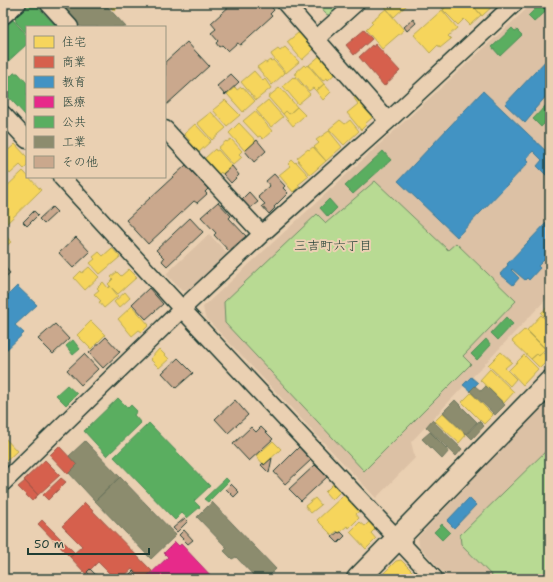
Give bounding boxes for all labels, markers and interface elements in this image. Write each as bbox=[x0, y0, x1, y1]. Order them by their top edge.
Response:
legend bbox=[26, 26, 166, 178]
text: 住宅 bbox=[62, 34, 86, 50]
text: 商業 bbox=[62, 54, 86, 70]
text: 教育 bbox=[62, 74, 86, 90]
text: 医療 bbox=[62, 94, 86, 110]
text: 公共 bbox=[62, 114, 86, 130]
text: 工業 bbox=[62, 134, 86, 150]
text: その他 bbox=[62, 154, 98, 170]
district label: 三吉町六丁目 bbox=[294, 237, 372, 254]
scale bar bbox=[28, 530, 149, 556]
text: 50 m bbox=[34, 536, 64, 552]

